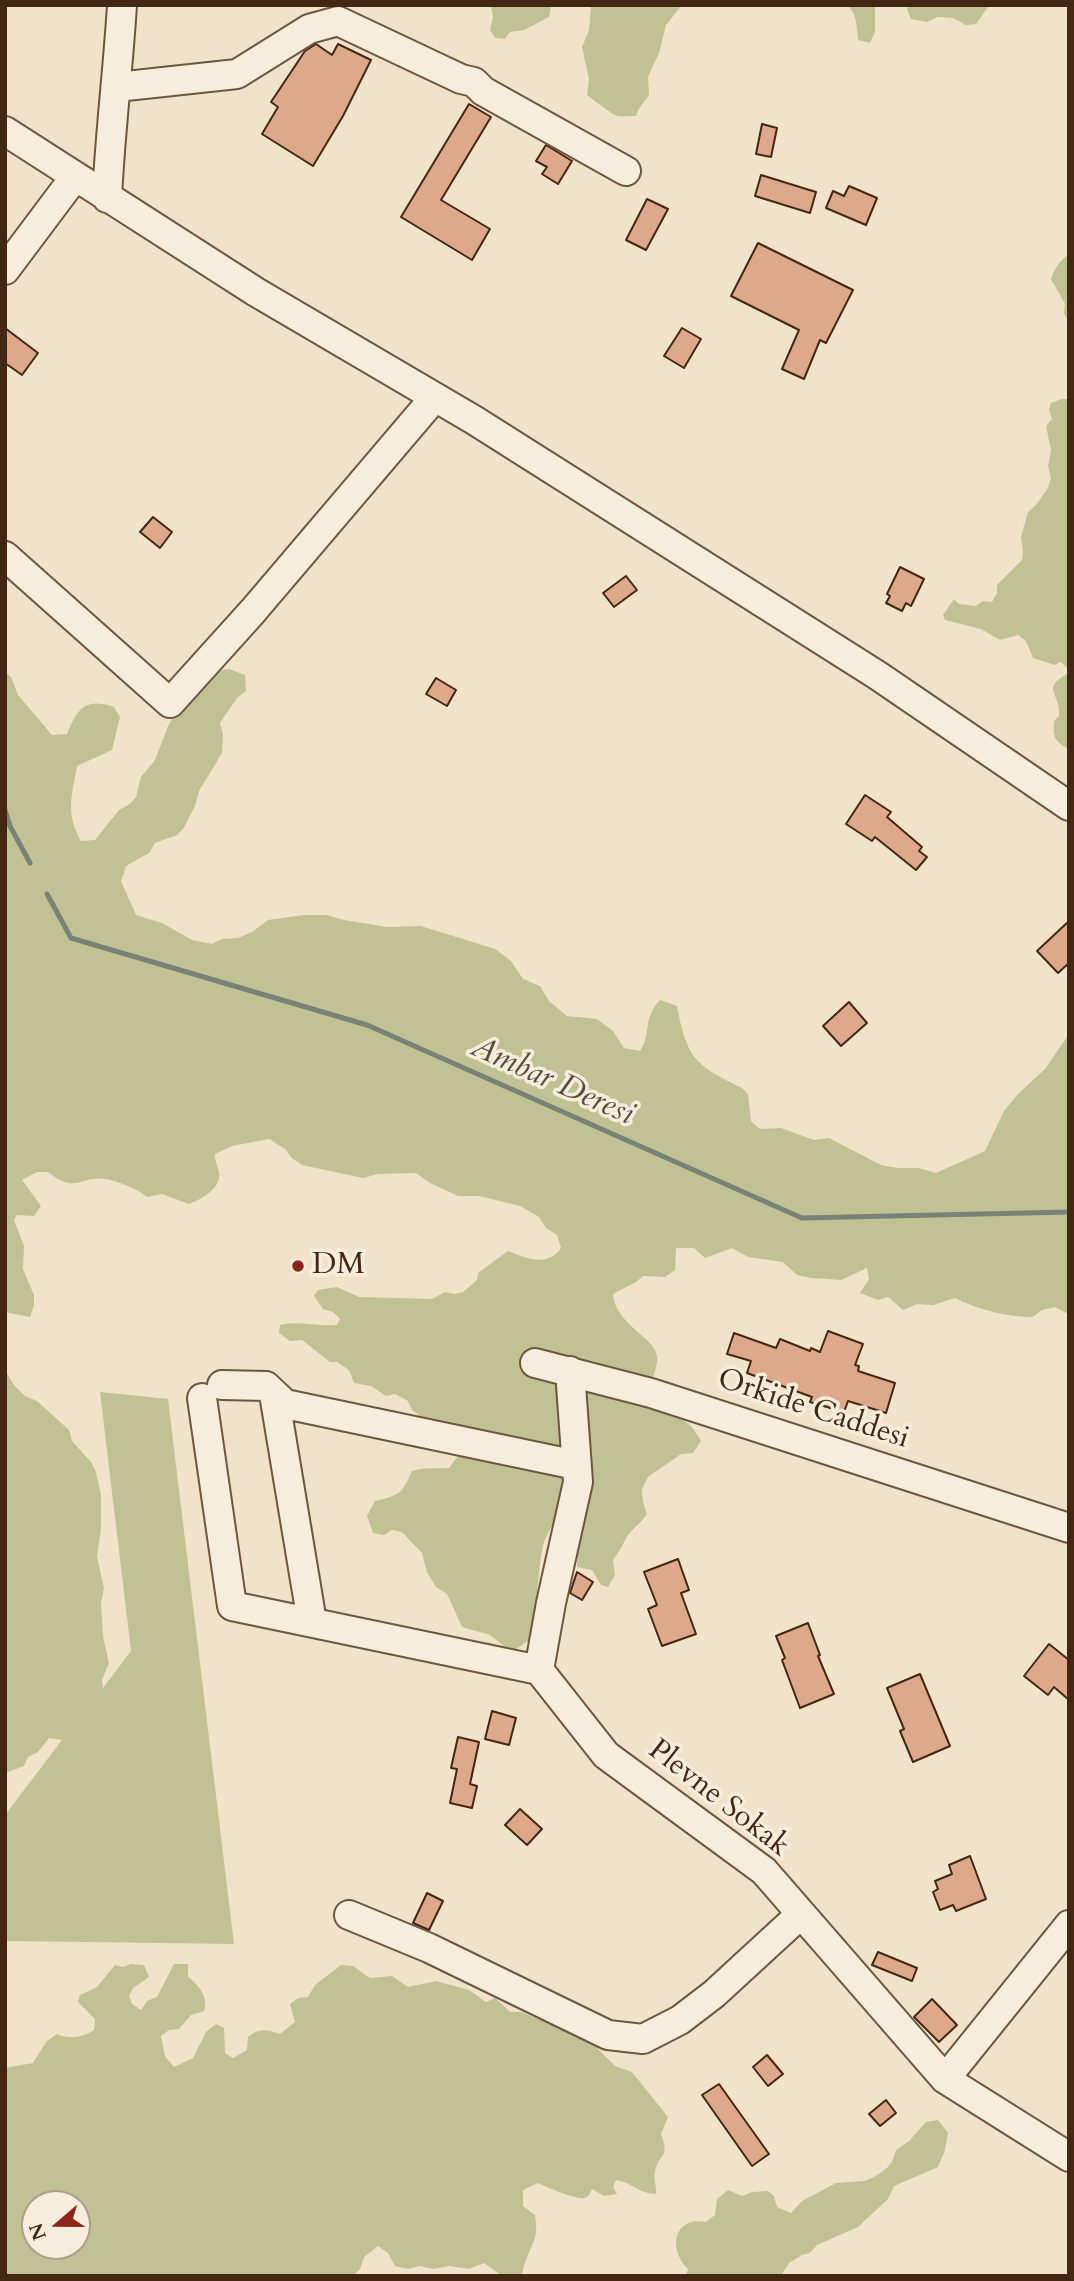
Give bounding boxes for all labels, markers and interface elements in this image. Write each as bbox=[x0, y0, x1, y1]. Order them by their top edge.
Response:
water label: Ambar Deresi bbox=[465, 1029, 639, 1135]
place label: DM bbox=[312, 1248, 365, 1284]
marker: DM bbox=[290, 1258, 306, 1274]
street label: Orkide Caddesi bbox=[713, 1362, 913, 1458]
street label: Plevne Sokak bbox=[640, 1733, 796, 1865]
north arrow bbox=[21, 2190, 91, 2260]
text: N bbox=[23, 2219, 53, 2244]

